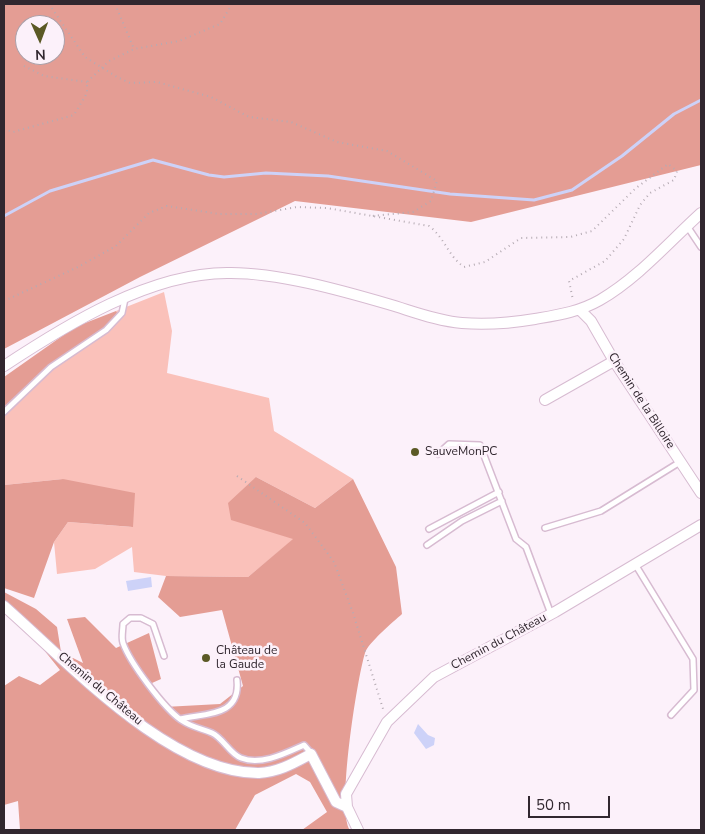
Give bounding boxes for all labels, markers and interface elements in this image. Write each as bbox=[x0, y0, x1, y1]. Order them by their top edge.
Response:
north arrow bbox=[15, 15, 65, 65]
text: N bbox=[35, 45, 46, 64]
street label: Chemin de la Billoire bbox=[605, 350, 677, 452]
place label: SauveMonPC bbox=[425, 445, 497, 459]
marker: SauveMonPC bbox=[409, 446, 421, 458]
street label: Chemin du Château bbox=[449, 611, 549, 673]
place label: Château de la Gaude bbox=[216, 644, 277, 672]
street label: Chemin du Château bbox=[55, 649, 145, 729]
marker: Château de la Gaude bbox=[200, 652, 212, 664]
scale bar bbox=[530, 786, 612, 818]
text: 50 m bbox=[536, 795, 571, 815]

